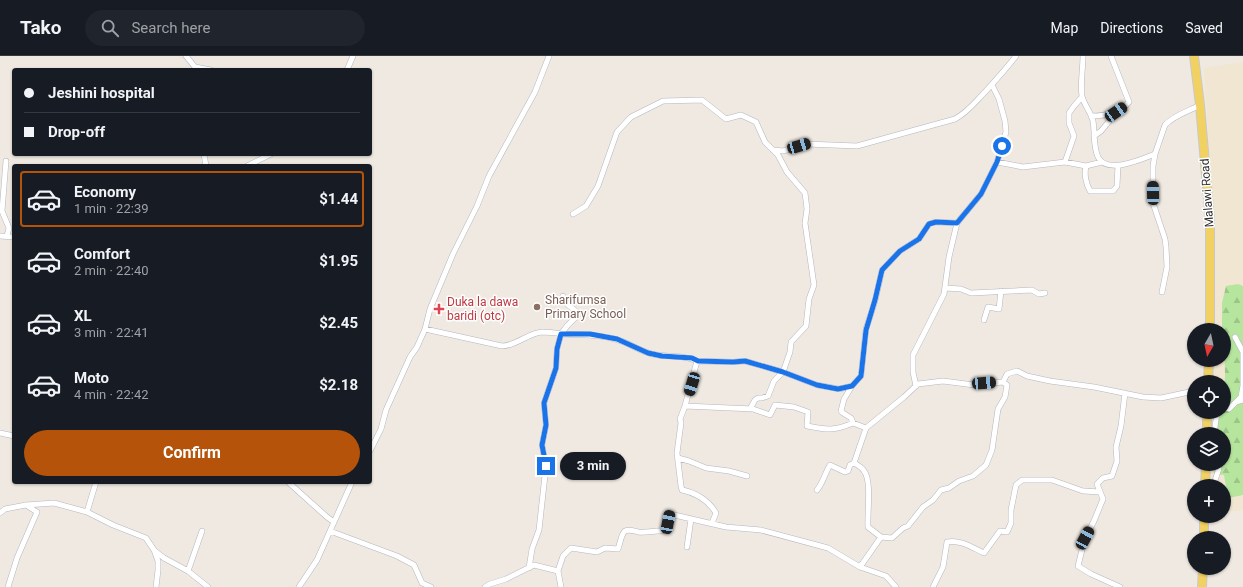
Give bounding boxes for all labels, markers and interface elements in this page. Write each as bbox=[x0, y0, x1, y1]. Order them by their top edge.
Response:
search box bbox=[85, 10, 365, 46]
text: Tako bbox=[20, 16, 61, 39]
icon: search bbox=[99, 17, 121, 39]
text: Search here bbox=[131, 19, 210, 37]
text: Map bbox=[1051, 20, 1078, 36]
text: Directions bbox=[1100, 20, 1163, 36]
text: Saved bbox=[1185, 20, 1223, 36]
text: Jeshini hospital bbox=[48, 84, 155, 102]
car bbox=[1103, 100, 1129, 124]
text: Drop-off bbox=[48, 123, 105, 141]
car bbox=[786, 137, 812, 155]
route start bbox=[993, 137, 1011, 155]
street label: Malawi Road bbox=[1198, 158, 1216, 228]
icon: car bbox=[26, 181, 62, 217]
car bbox=[1147, 181, 1159, 205]
text: Economy bbox=[74, 183, 136, 201]
text: $1.44 bbox=[319, 190, 358, 208]
text: 1 min · 22:39 bbox=[74, 201, 149, 216]
icon: car bbox=[26, 243, 62, 279]
text: Comfort bbox=[74, 245, 130, 263]
text: $1.95 bbox=[319, 252, 358, 270]
text: 2 min · 22:40 bbox=[74, 263, 149, 278]
place label: Sharifumsa Primary School bbox=[545, 293, 626, 321]
place label: Duka la dawa baridi (otc) bbox=[447, 295, 518, 323]
marker: Sharifumsa Primary School bbox=[532, 302, 542, 312]
marker: Duka la dawa baridi (otc) bbox=[434, 304, 444, 314]
icon: car bbox=[26, 305, 62, 341]
text: XL bbox=[74, 307, 92, 325]
text: $2.45 bbox=[319, 314, 358, 332]
north arrow bbox=[1187, 323, 1231, 367]
map controls bbox=[1187, 323, 1231, 575]
text: 3 min · 22:41 bbox=[74, 325, 149, 340]
icon: car bbox=[26, 367, 62, 403]
text: Moto bbox=[74, 369, 109, 387]
car bbox=[683, 371, 701, 397]
button: locate bbox=[1187, 375, 1231, 419]
text: $2.18 bbox=[319, 376, 358, 394]
car bbox=[972, 376, 996, 390]
text: 4 min · 22:42 bbox=[74, 387, 149, 402]
button: layers bbox=[1187, 427, 1231, 471]
button: Confirm bbox=[24, 430, 360, 476]
callout: 3 min bbox=[560, 452, 626, 480]
route end bbox=[537, 457, 555, 475]
text: 3 min bbox=[577, 458, 609, 473]
button: + bbox=[1187, 479, 1231, 523]
car bbox=[660, 509, 676, 535]
car bbox=[1074, 525, 1096, 551]
button: − bbox=[1187, 531, 1231, 575]

